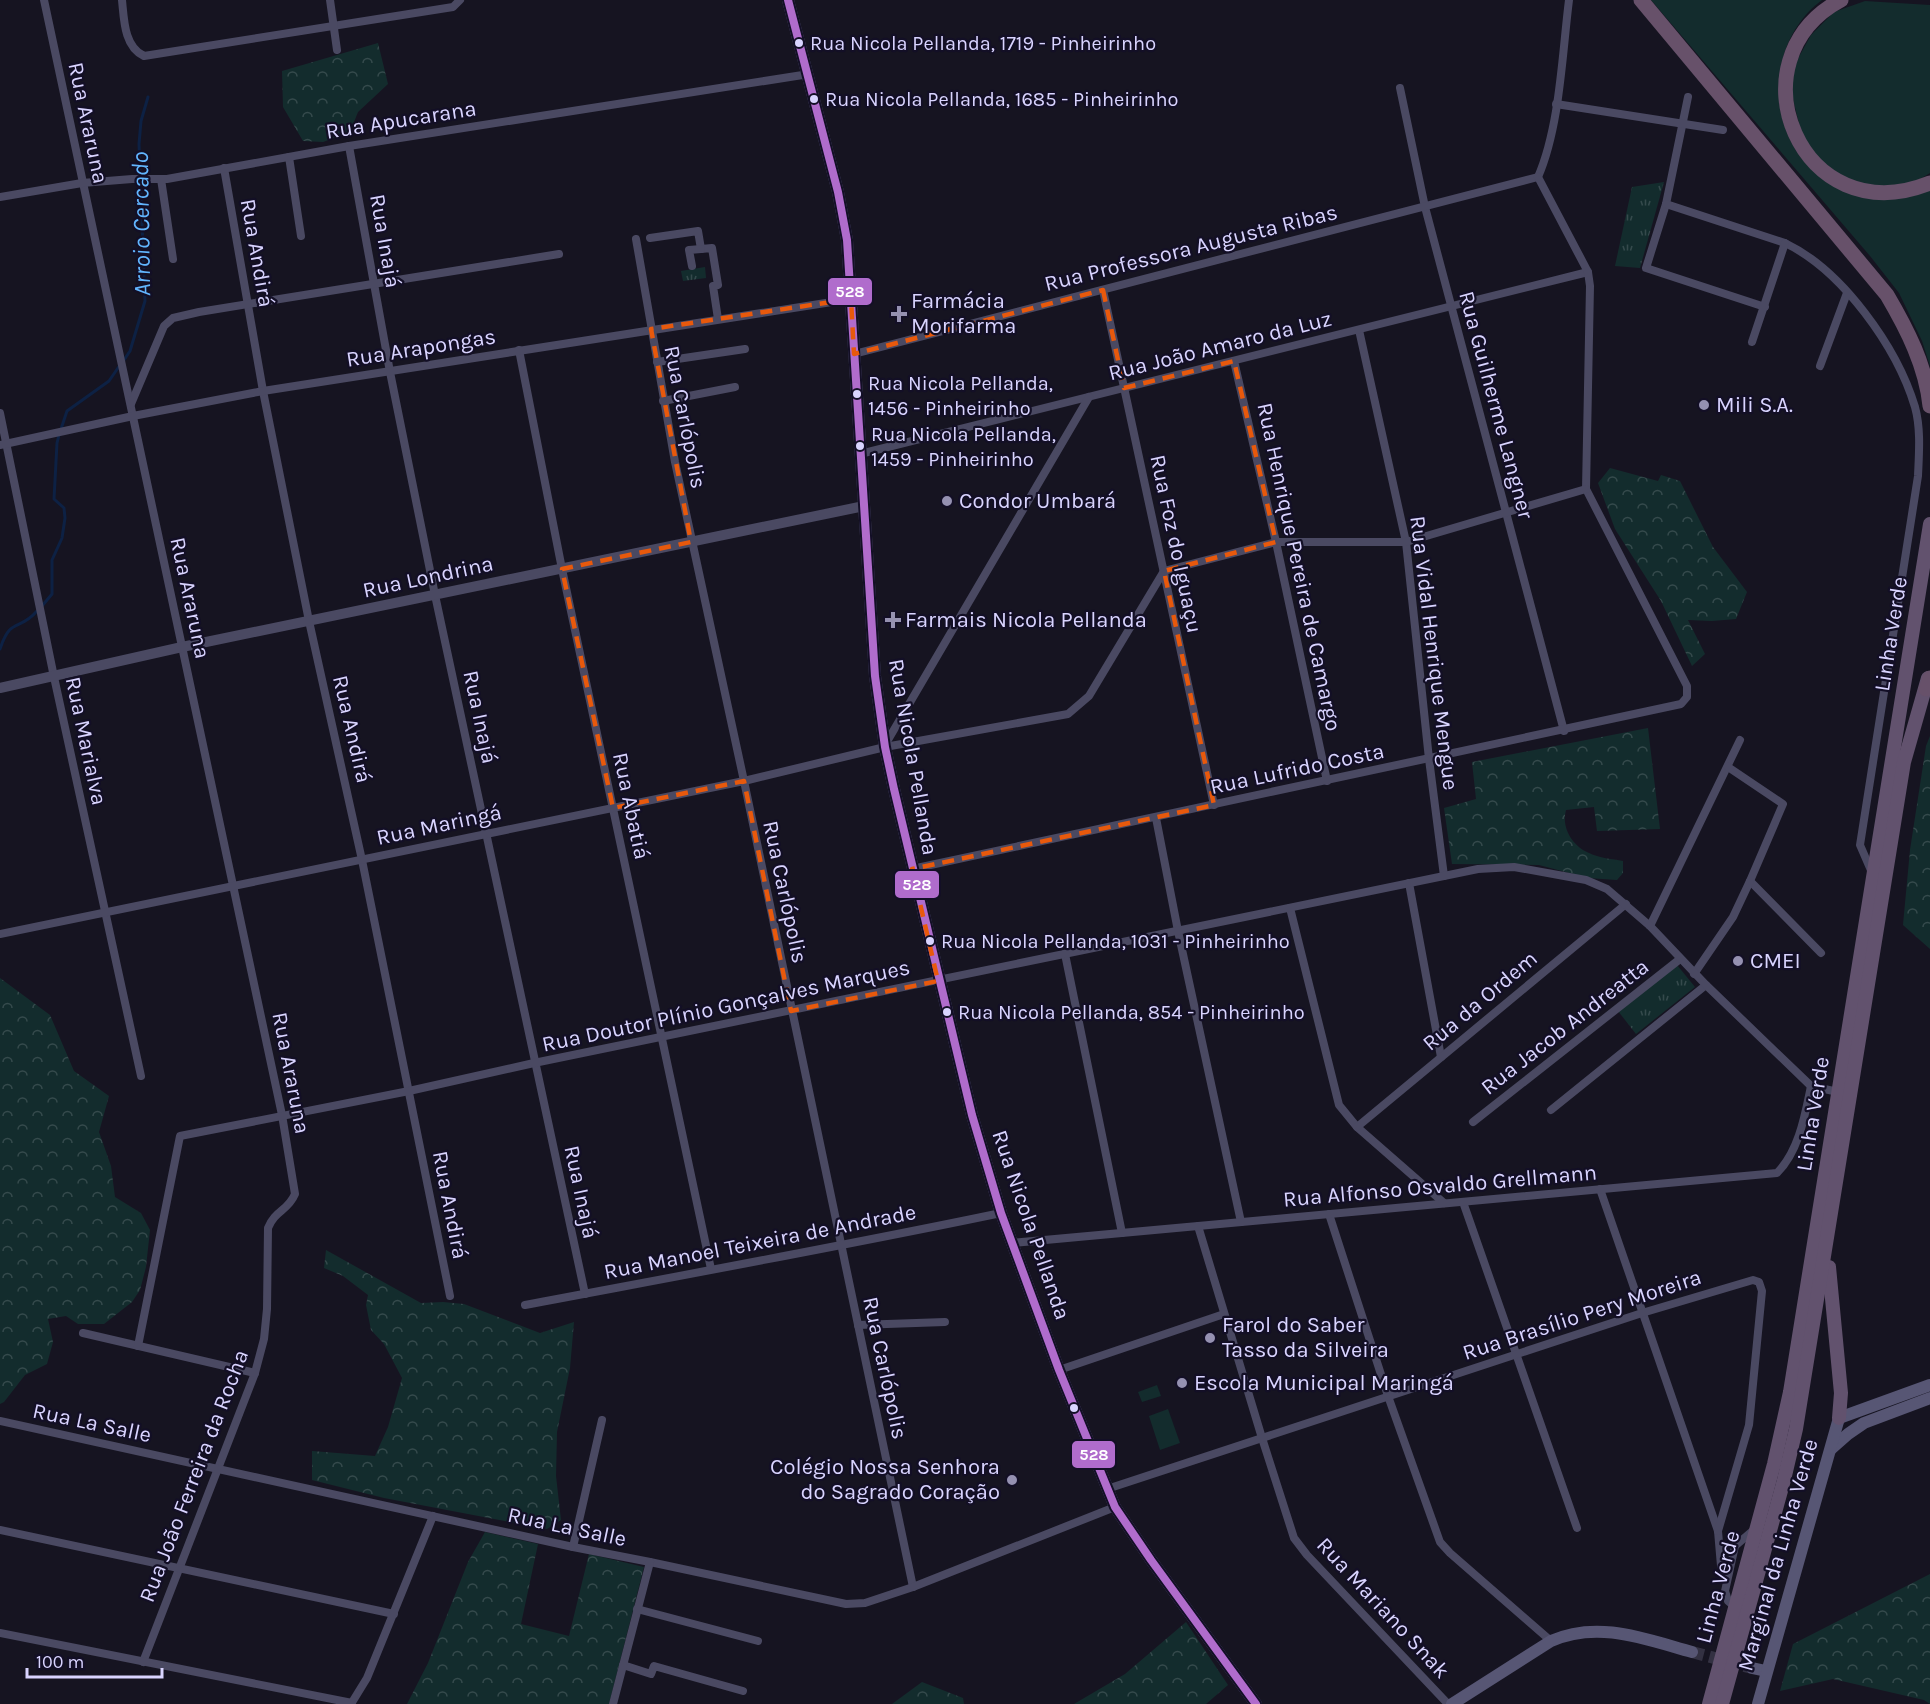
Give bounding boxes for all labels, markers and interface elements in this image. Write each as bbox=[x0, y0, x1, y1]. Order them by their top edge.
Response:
place label: Rua Nicola Pellanda, 1719 - Pinheirinho bbox=[810, 32, 1156, 55]
marker: Rua Nicola Pellanda, 1719 - Pinheirinho bbox=[793, 37, 805, 49]
street label: Rua Araruna bbox=[62, 60, 114, 186]
place label: Rua Nicola Pellanda, 1685 - Pinheirinho bbox=[825, 88, 1179, 111]
marker: Rua Nicola Pellanda, 1685 - Pinheirinho bbox=[808, 93, 820, 105]
street label: Rua Apucarana bbox=[324, 95, 478, 145]
water label: Arroio Cercado bbox=[126, 151, 156, 296]
street label: Rua Inajá bbox=[364, 192, 406, 290]
street label: Rua Andirá bbox=[235, 197, 279, 309]
street label: Rua Professora Augusta Ribas bbox=[1042, 199, 1340, 297]
line badge: 528 bbox=[827, 277, 873, 306]
text: 528 bbox=[835, 282, 865, 301]
place label: Farmácia Morifarma bbox=[911, 288, 1016, 339]
street label: Rua Guilherme Langner bbox=[1453, 288, 1539, 522]
street label: Rua João Amaro da Luz bbox=[1106, 306, 1334, 386]
marker: Farmácia Morifarma bbox=[892, 307, 906, 321]
street label: Rua Arapongas bbox=[344, 323, 498, 373]
street label: Rua Carlópolis bbox=[658, 343, 712, 491]
place label: Rua Nicola Pellanda, 1456 - Pinheirinho bbox=[868, 372, 1053, 420]
marker: Rua Nicola Pellanda, 1456 - Pinheirinho bbox=[851, 388, 863, 400]
place label: Mili S.A. bbox=[1716, 392, 1793, 418]
marker: Mili S.A. bbox=[1697, 398, 1711, 412]
street label: Rua Henrique Pereira de Camargo bbox=[1251, 400, 1347, 734]
place label: Rua Nicola Pellanda, 1459 - Pinheirinho bbox=[871, 423, 1056, 471]
marker: Rua Nicola Pellanda, 1459 - Pinheirinho bbox=[854, 440, 866, 452]
street label: Rua Foz do Iguaçu bbox=[1144, 452, 1208, 636]
place label: Condor Umbará bbox=[959, 488, 1116, 514]
marker: Condor Umbará bbox=[940, 494, 954, 508]
street label: Rua Vidal Henrique Mengue bbox=[1404, 514, 1464, 792]
street label: Rua Araruna bbox=[164, 535, 216, 661]
street label: Rua Londrina bbox=[360, 550, 496, 604]
street label: Linha Verde bbox=[1869, 575, 1913, 693]
place label: Farmais Nicola Pellanda bbox=[905, 607, 1147, 633]
marker: Farmais Nicola Pellanda bbox=[886, 613, 900, 627]
street label: Rua Nicola Pellanda bbox=[883, 657, 943, 857]
street label: Rua Inajá bbox=[457, 668, 503, 766]
street label: Rua Andirá bbox=[327, 673, 377, 785]
street label: Rua Marialva bbox=[60, 674, 112, 808]
street label: Rua Lufrido Costa bbox=[1207, 738, 1387, 800]
street label: Rua Abatiá bbox=[607, 750, 655, 862]
street label: Rua Maringá bbox=[374, 799, 504, 851]
street label: Rua Carlópolis bbox=[757, 818, 813, 966]
line badge: 528 bbox=[894, 870, 940, 899]
text: 528 bbox=[902, 875, 932, 894]
place label: Rua Nicola Pellanda, 1031 - Pinheirinho bbox=[941, 930, 1290, 953]
marker: Rua Nicola Pellanda, 1031 - Pinheirinho bbox=[924, 935, 936, 947]
street label: Rua da Ordem bbox=[1417, 946, 1543, 1056]
place label: CMEI bbox=[1750, 948, 1801, 974]
street label: Rua Jacob Andreatta bbox=[1476, 953, 1654, 1101]
street label: Rua Doutor Plínio Gonçalves Marques bbox=[540, 954, 912, 1058]
marker: CMEI bbox=[1731, 954, 1745, 968]
place label: Rua Nicola Pellanda, 854 - Pinheirinho bbox=[958, 1001, 1305, 1024]
marker: Rua Nicola Pellanda, 854 - Pinheirinho bbox=[941, 1006, 953, 1018]
street label: Rua Araruna bbox=[266, 1010, 316, 1136]
street label: Linha Verde bbox=[1791, 1055, 1835, 1173]
street label: Rua Nicola Pellanda bbox=[986, 1127, 1076, 1323]
street label: Rua Inajá bbox=[558, 1143, 604, 1241]
street label: Rua Andirá bbox=[427, 1149, 473, 1261]
street label: Rua Alfonso Osvaldo Grellmann bbox=[1282, 1159, 1598, 1213]
street label: Rua Manoel Teixeira de Andrade bbox=[602, 1199, 918, 1285]
street label: Rua Brasílio Pery Moreira bbox=[1459, 1264, 1705, 1366]
street label: Rua Carlópolis bbox=[857, 1294, 913, 1442]
place label: Farol do Saber Tasso da Silveira bbox=[1222, 1312, 1389, 1363]
marker: Farol do Saber Tasso da Silveira bbox=[1203, 1331, 1217, 1345]
street label: Rua João Ferreira da Rocha bbox=[134, 1346, 254, 1606]
place label: Escola Municipal Maringá bbox=[1194, 1370, 1454, 1396]
marker: Escola Municipal Maringá bbox=[1175, 1376, 1189, 1390]
street label: Rua La Salle bbox=[30, 1398, 154, 1448]
unlabelled marker bbox=[1068, 1402, 1080, 1414]
street label: Marginal da Linha Verde bbox=[1732, 1436, 1824, 1674]
line badge: 528 bbox=[1071, 1440, 1116, 1469]
text: 528 bbox=[1079, 1445, 1109, 1464]
place label: Colégio Nossa Senhora do Sagrado Coração bbox=[770, 1454, 1000, 1505]
marker: Colégio Nossa Senhora do Sagrado Coração bbox=[1005, 1473, 1019, 1487]
street label: Rua La Salle bbox=[505, 1502, 629, 1552]
street label: Linha Verde bbox=[1690, 1528, 1746, 1646]
street label: Rua Mariano Snak bbox=[1311, 1532, 1455, 1684]
scale bar bbox=[27, 1641, 162, 1679]
text: 100 m bbox=[36, 1651, 84, 1673]

